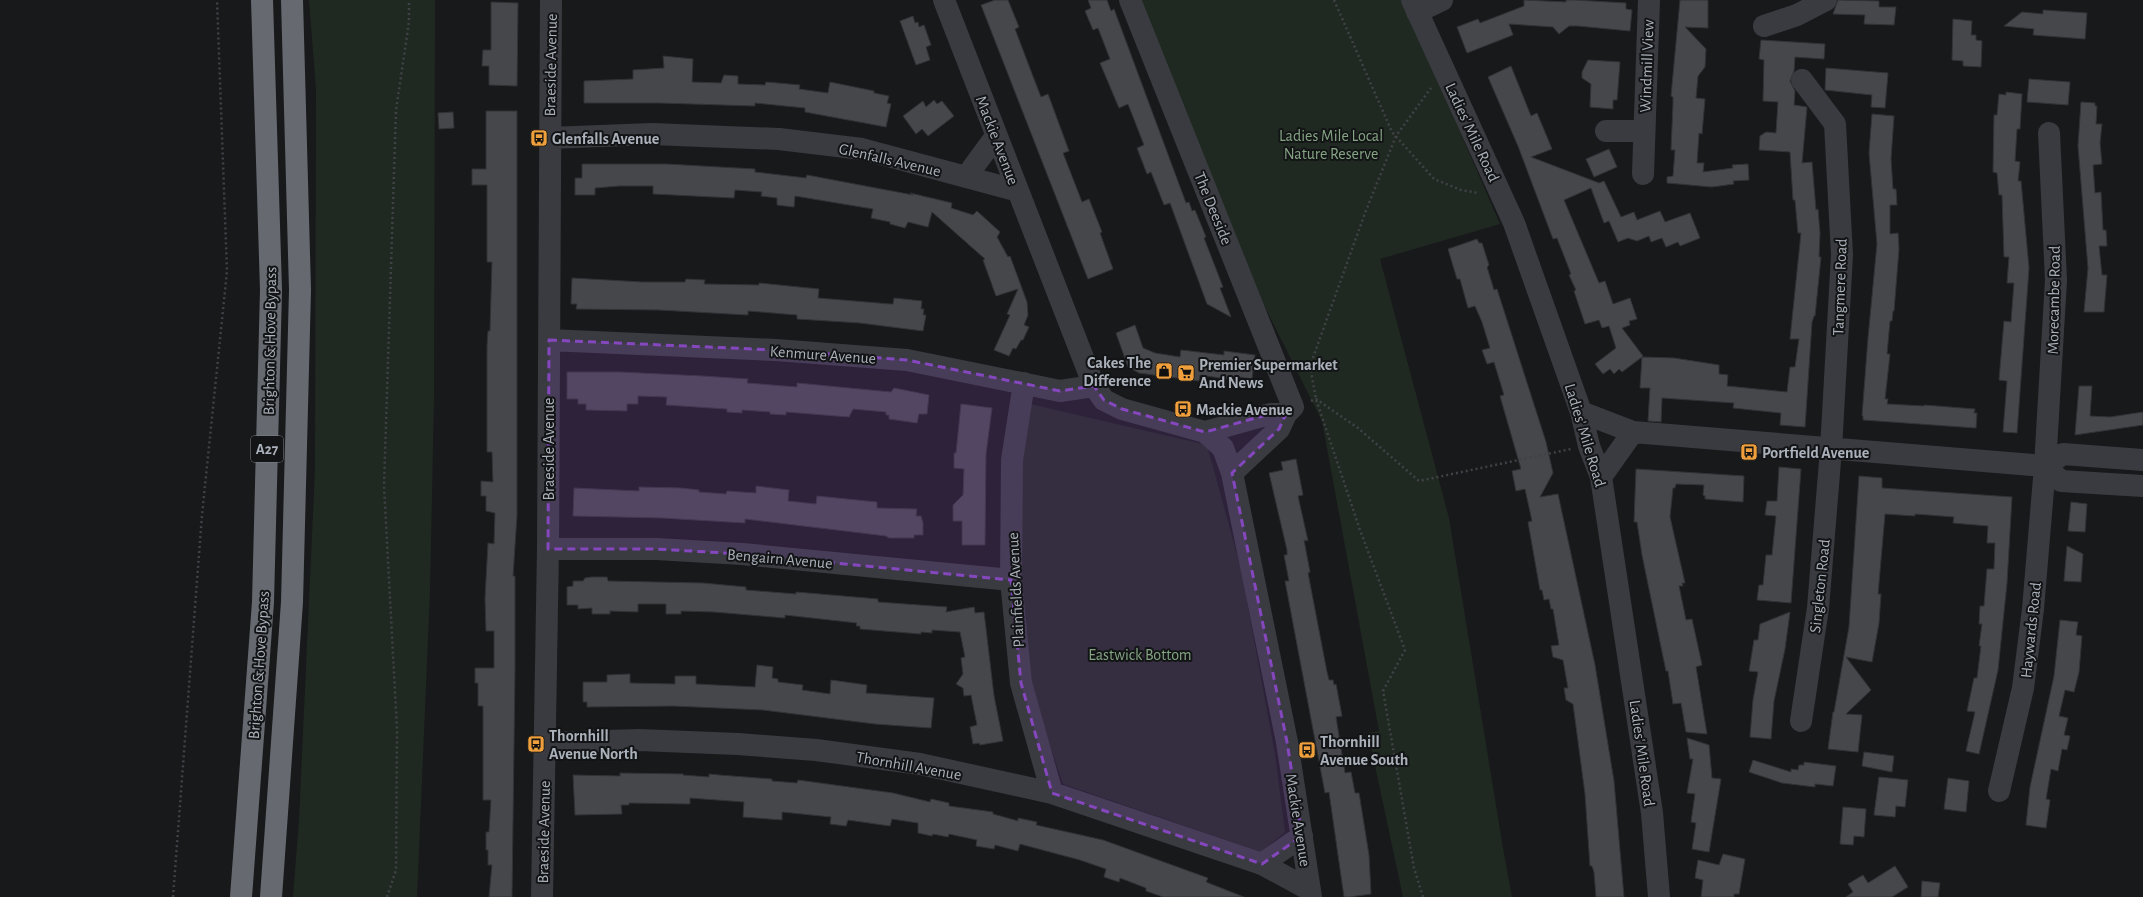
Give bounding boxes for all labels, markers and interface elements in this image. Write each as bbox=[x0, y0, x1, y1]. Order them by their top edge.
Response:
street label: Braeside Avenue bbox=[542, 13, 560, 117]
street label: Windmill View bbox=[1637, 19, 1657, 113]
street label: Ladies' Mile Road bbox=[1442, 81, 1502, 184]
street label: Mackie Avenue bbox=[973, 94, 1021, 187]
bus stop icon: Glenfalls Avenue bbox=[529, 128, 549, 148]
park label: Ladies Mile Local Nature Reserve bbox=[1279, 128, 1383, 162]
place label: Glenfalls Avenue bbox=[552, 131, 660, 147]
street label: Glenfalls Avenue bbox=[837, 140, 942, 179]
street label: The Deeside bbox=[1191, 170, 1235, 247]
street label: Tangmere Road bbox=[1830, 238, 1850, 336]
street label: Morecambe Road bbox=[2045, 246, 2063, 354]
street label: Brighton & Hove Bypass bbox=[261, 267, 280, 415]
street label: Kenmure Avenue bbox=[769, 343, 877, 367]
place label: Cakes The Difference bbox=[1083, 355, 1151, 389]
place label: Premier Supermarket And News bbox=[1199, 357, 1338, 391]
shop icon: Cakes The Difference bbox=[1154, 361, 1174, 381]
supermarket icon: Premier Supermarket And News bbox=[1176, 363, 1196, 383]
street label: Ladies' Mile Road bbox=[1562, 382, 1608, 489]
street label: Braeside Avenue bbox=[541, 398, 557, 500]
bus stop icon: Mackie Avenue bbox=[1173, 399, 1193, 419]
place label: Mackie Avenue bbox=[1196, 402, 1293, 418]
road number: A27 bbox=[251, 436, 283, 462]
bus stop icon: Portfield Avenue bbox=[1739, 442, 1759, 462]
place label: Portfield Avenue bbox=[1762, 445, 1870, 461]
street label: Plainfields Avenue bbox=[1005, 532, 1027, 648]
street label: Singleton Road bbox=[1807, 538, 1833, 634]
street label: Bengairn Avenue bbox=[727, 546, 833, 572]
street label: Haywards Road bbox=[2018, 581, 2045, 679]
street label: Brighton & Hove Bypass bbox=[246, 590, 273, 740]
park label: Eastwick Bottom bbox=[1088, 647, 1192, 663]
street label: Ladies' Mile Road bbox=[1627, 699, 1657, 807]
place label: Thornhill Avenue North bbox=[549, 728, 638, 762]
bus stop icon: Thornhill Avenue North bbox=[526, 734, 546, 754]
place label: Thornhill Avenue South bbox=[1320, 734, 1408, 768]
bus stop icon: Thornhill Avenue South bbox=[1297, 740, 1317, 760]
street label: Thornhill Avenue bbox=[855, 749, 963, 783]
street label: Mackie Avenue bbox=[1283, 773, 1313, 868]
street label: Braeside Avenue bbox=[535, 780, 553, 884]

